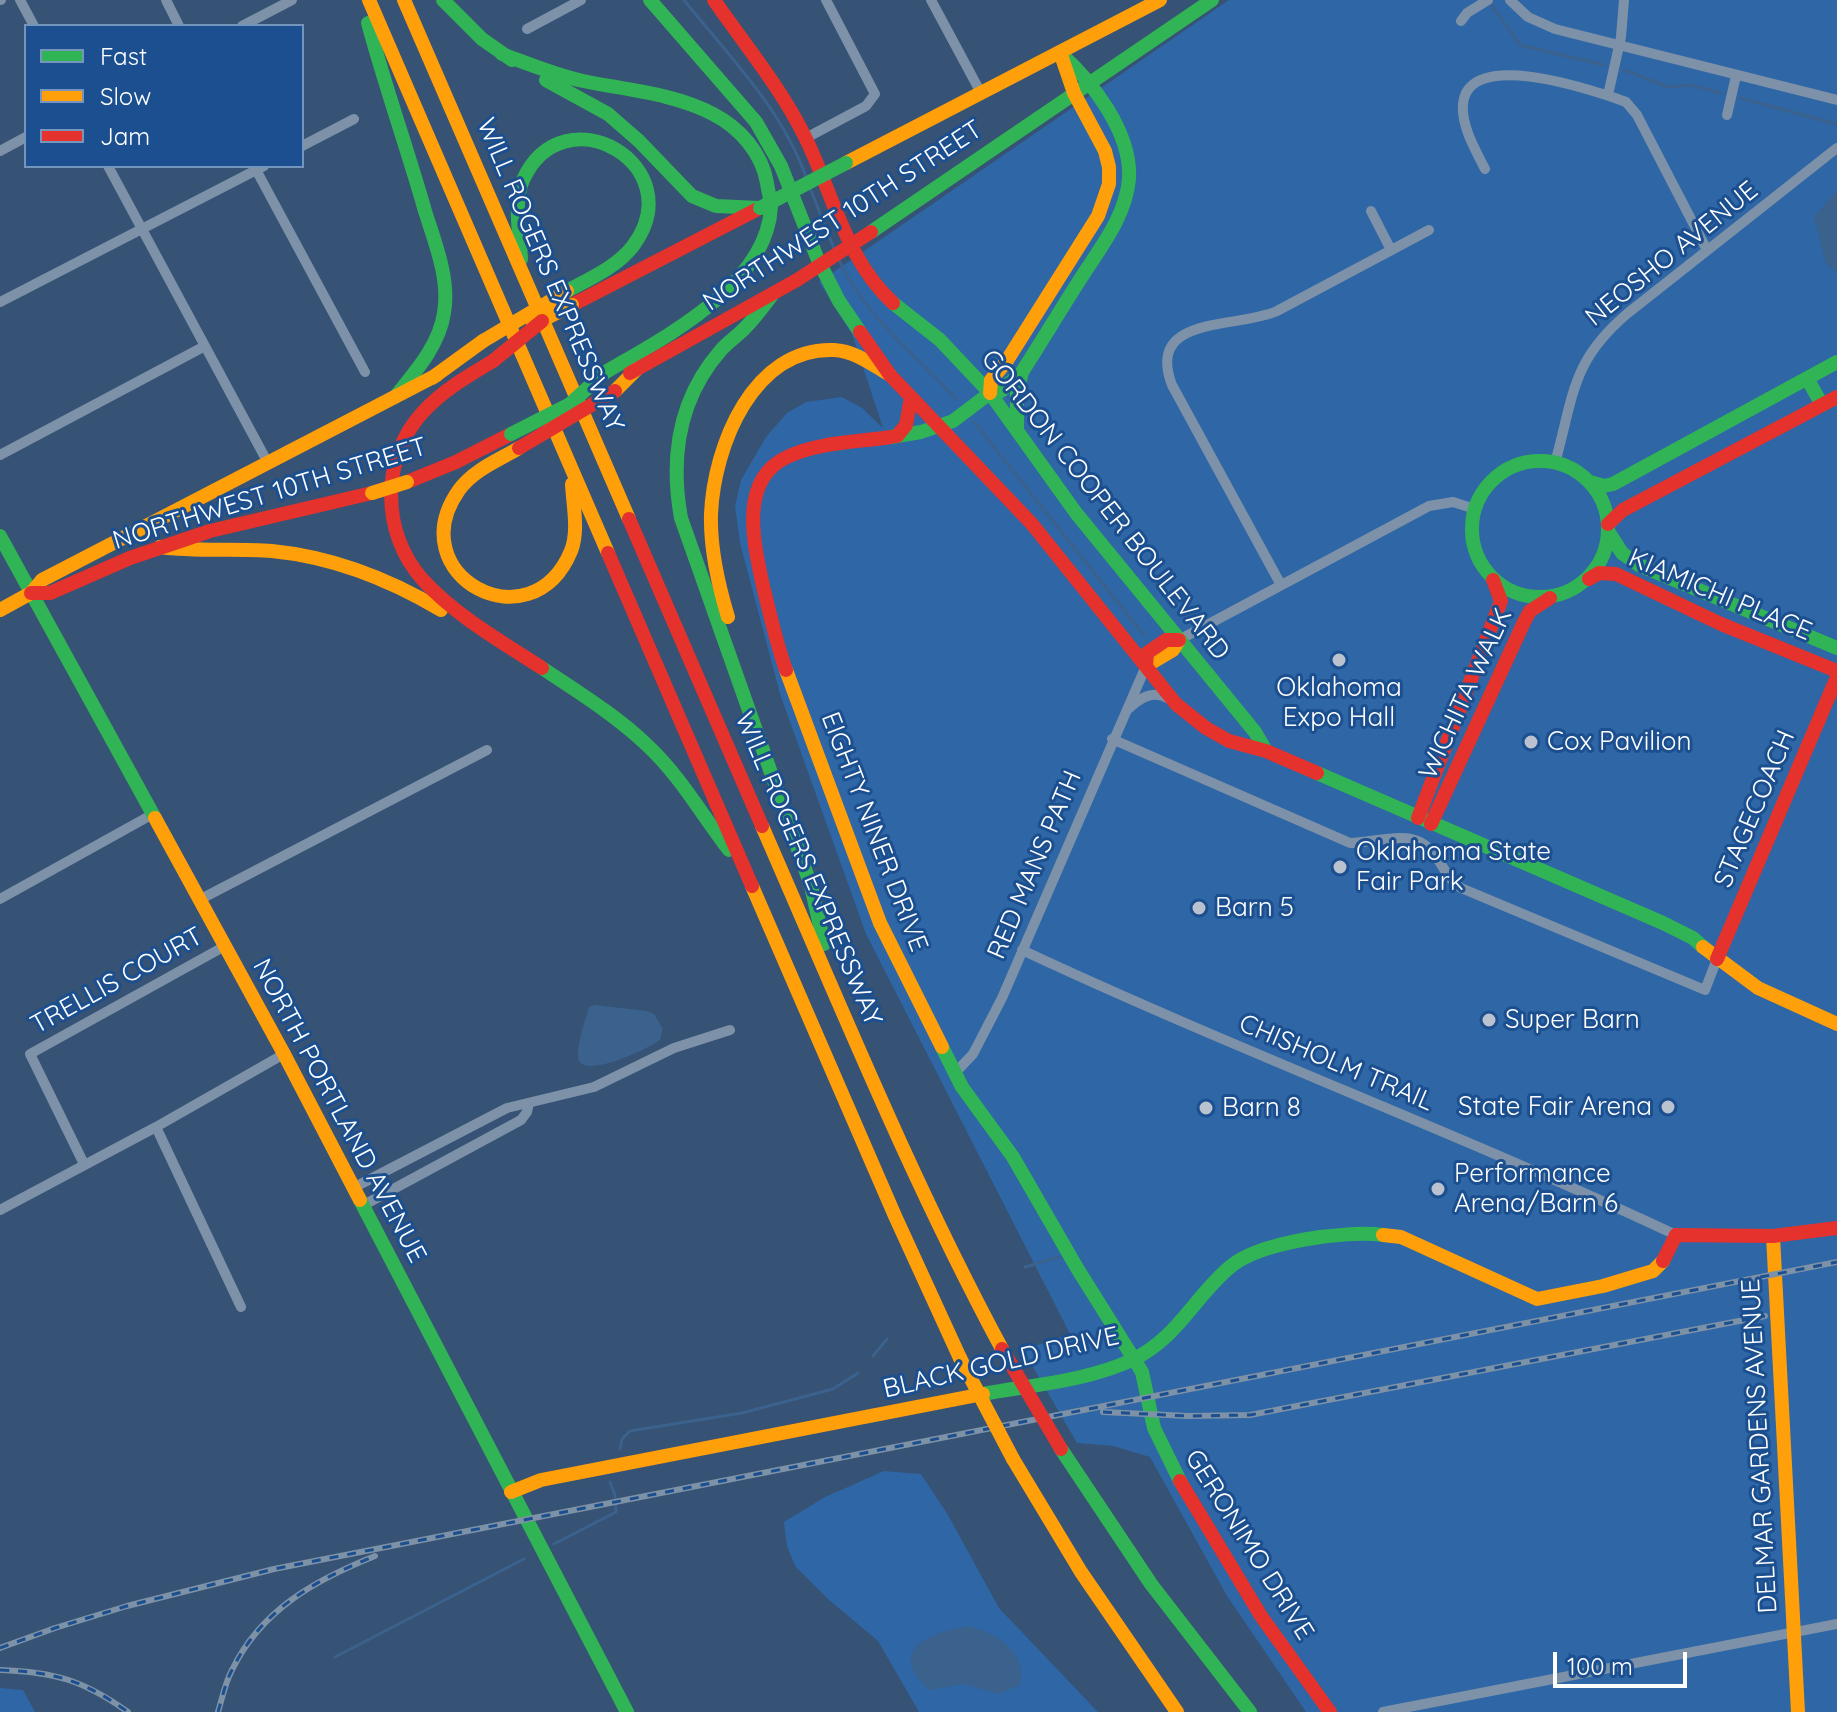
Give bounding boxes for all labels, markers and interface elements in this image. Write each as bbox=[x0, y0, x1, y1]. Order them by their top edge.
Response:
legend bbox=[24, 24, 304, 168]
text: Fast bbox=[100, 41, 147, 71]
text: Slow bbox=[100, 81, 151, 111]
street label: WILL ROGERS EXPRESSWAY bbox=[470, 114, 630, 436]
street label: NORTHWEST 10TH STREET bbox=[698, 114, 988, 318]
text: Jam bbox=[100, 121, 150, 151]
street label: NEOSHO AVENUE bbox=[1580, 175, 1764, 333]
street label: GORDON COOPER BOULEVARD bbox=[974, 344, 1236, 666]
street label: NORTHWEST 10TH STREET bbox=[109, 431, 431, 557]
street label: KIAMICHI PLACE bbox=[1624, 542, 1816, 648]
street label: WICHITA WALK bbox=[1413, 604, 1519, 784]
marker: Oklahoma Expo Hall bbox=[1330, 651, 1348, 669]
place label: Oklahoma Expo Hall bbox=[1276, 672, 1402, 734]
street label: WILL ROGERS EXPRESSWAY bbox=[728, 708, 888, 1030]
street label: EIGHTY NINER DRIVE bbox=[814, 708, 934, 956]
place label: Cox Pavilion bbox=[1547, 726, 1691, 758]
street label: STAGECOACH bbox=[1708, 726, 1802, 892]
marker: Cox Pavilion bbox=[1522, 733, 1540, 751]
street label: RED MANS PATH bbox=[981, 766, 1089, 964]
place label: Oklahoma State Fair Park bbox=[1356, 836, 1551, 898]
marker: Oklahoma State Fair Park bbox=[1331, 858, 1349, 876]
place label: Barn 5 bbox=[1215, 892, 1294, 924]
marker: Barn 5 bbox=[1190, 899, 1208, 917]
street label: TRELLIS COURT bbox=[26, 921, 208, 1041]
street label: NORTH PORTLAND AVENUE bbox=[246, 954, 432, 1268]
place label: Super Barn bbox=[1505, 1004, 1640, 1036]
street label: CHISHOLM TRAIL bbox=[1234, 1008, 1438, 1118]
marker: Super Barn bbox=[1480, 1011, 1498, 1029]
place label: State Fair Arena bbox=[1458, 1091, 1652, 1123]
place label: Barn 8 bbox=[1222, 1092, 1301, 1124]
marker: State Fair Arena bbox=[1659, 1098, 1677, 1116]
marker: Barn 8 bbox=[1197, 1099, 1215, 1117]
place label: Performance Arena/Barn 6 bbox=[1454, 1158, 1618, 1220]
marker: Performance Arena/Barn 6 bbox=[1429, 1180, 1447, 1198]
street label: DELMAR GARDENS AVENUE bbox=[1736, 1278, 1784, 1614]
street label: BLACK GOLD DRIVE bbox=[880, 1321, 1122, 1405]
street label: GERONIMO DRIVE bbox=[1178, 1444, 1320, 1646]
scale bar bbox=[1557, 1636, 1691, 1686]
text: 100 m bbox=[1567, 1651, 1633, 1681]

